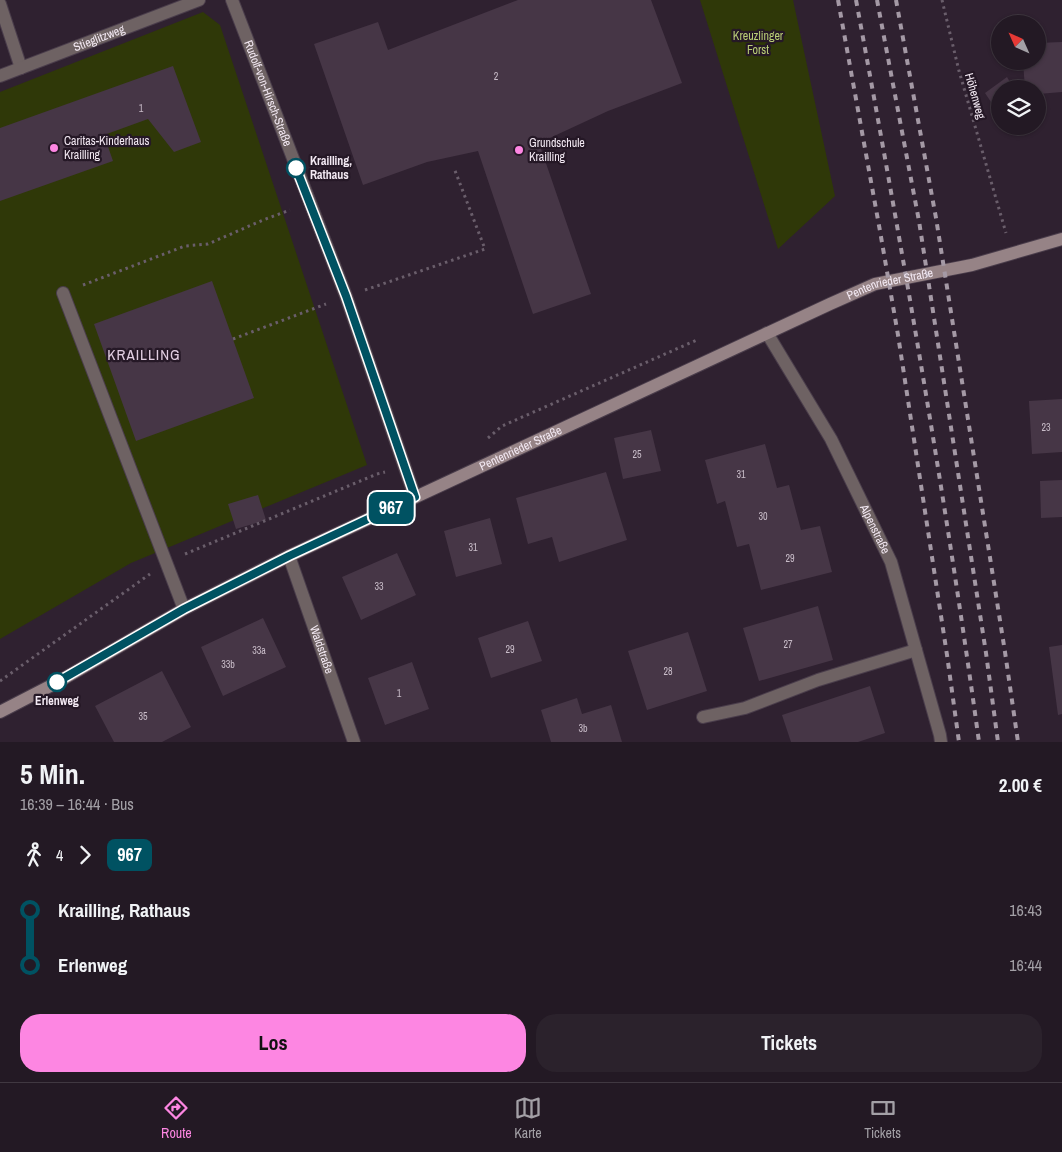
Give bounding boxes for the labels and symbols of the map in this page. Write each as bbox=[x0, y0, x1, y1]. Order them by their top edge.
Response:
north arrow bbox=[991, 15, 1046, 70]
street label: Stieglitzweg bbox=[71, 21, 127, 55]
park label: Kreuzlinger Forst bbox=[733, 28, 784, 58]
street label: Rudolf-von-Hirsch-Straße bbox=[240, 38, 296, 149]
house number: 2 bbox=[494, 70, 499, 83]
street label: Höhenweg bbox=[961, 71, 989, 121]
house number: 1 bbox=[139, 102, 144, 115]
place label: Caritas-Kinderhaus Krailling bbox=[64, 133, 149, 163]
place label: Grundschule Krailling bbox=[529, 135, 585, 165]
marker: Caritas-Kinderhaus Krailling bbox=[48, 142, 60, 154]
marker: Grundschule Krailling bbox=[513, 144, 525, 156]
place label: Krailling, Rathaus bbox=[310, 153, 352, 183]
marker: Krailling, Rathaus bbox=[286, 158, 306, 178]
street label: Pentenrieder Straße bbox=[844, 265, 935, 304]
district label: KRAILLING bbox=[107, 344, 181, 365]
house number: 23 bbox=[1041, 421, 1051, 434]
street label: Pentenrieder Straße bbox=[477, 422, 564, 474]
house number: 25 bbox=[632, 448, 642, 461]
house number: 31 bbox=[736, 468, 746, 481]
line badge: 967 bbox=[362, 492, 420, 524]
street label: Alpenstraße bbox=[856, 501, 894, 556]
house number: 30 bbox=[758, 510, 768, 523]
house number: 31 bbox=[468, 541, 478, 554]
house number: 29 bbox=[785, 552, 795, 565]
house number: 33 bbox=[374, 580, 384, 593]
street label: Waldstraße bbox=[306, 623, 337, 676]
house number: 27 bbox=[783, 638, 793, 651]
house number: 29 bbox=[505, 643, 515, 656]
house number: 33a bbox=[252, 644, 266, 657]
house number: 33b bbox=[221, 658, 235, 671]
house number: 28 bbox=[663, 665, 673, 678]
marker: Erlenweg bbox=[47, 672, 67, 692]
house number: 1 bbox=[397, 687, 402, 700]
place label: Erlenweg bbox=[35, 693, 79, 709]
house number: 35 bbox=[138, 710, 148, 723]
house number: 3b bbox=[578, 722, 588, 735]

